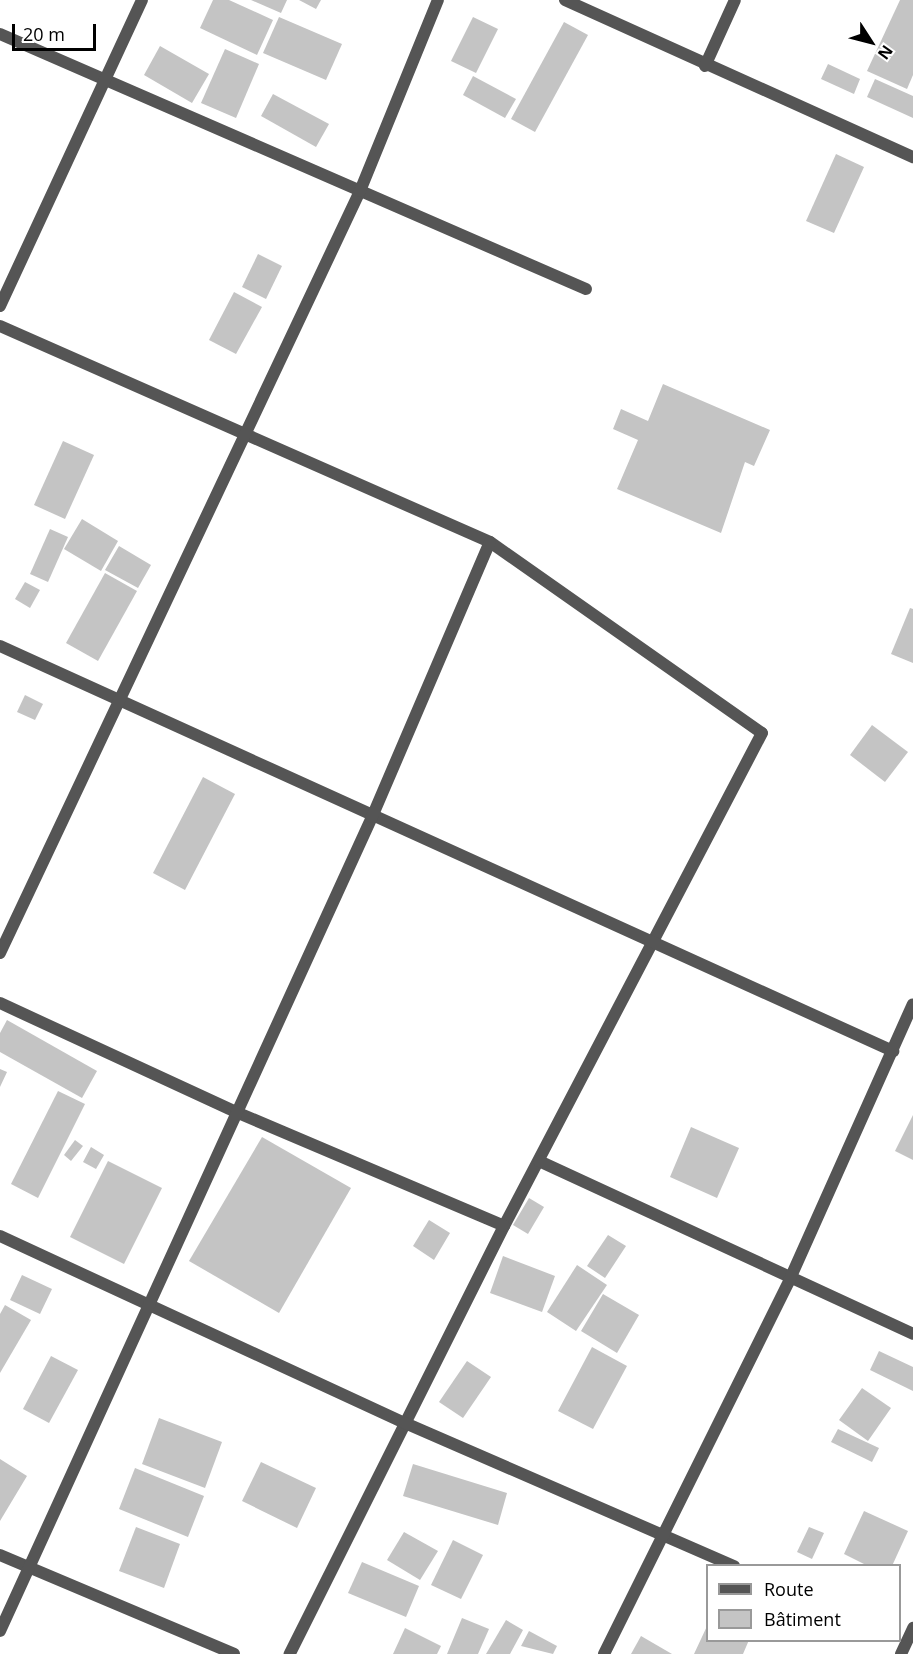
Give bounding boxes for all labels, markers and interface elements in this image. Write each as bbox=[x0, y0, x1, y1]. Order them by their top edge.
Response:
scale bar bbox=[15, 12, 99, 50]
north arrow bbox=[841, 12, 901, 72]
text: 20 m bbox=[23, 22, 65, 46]
text: N bbox=[873, 41, 898, 64]
legend bbox=[706, 1564, 901, 1642]
text: Route bbox=[764, 1577, 814, 1601]
text: Bâtiment bbox=[764, 1607, 841, 1631]

